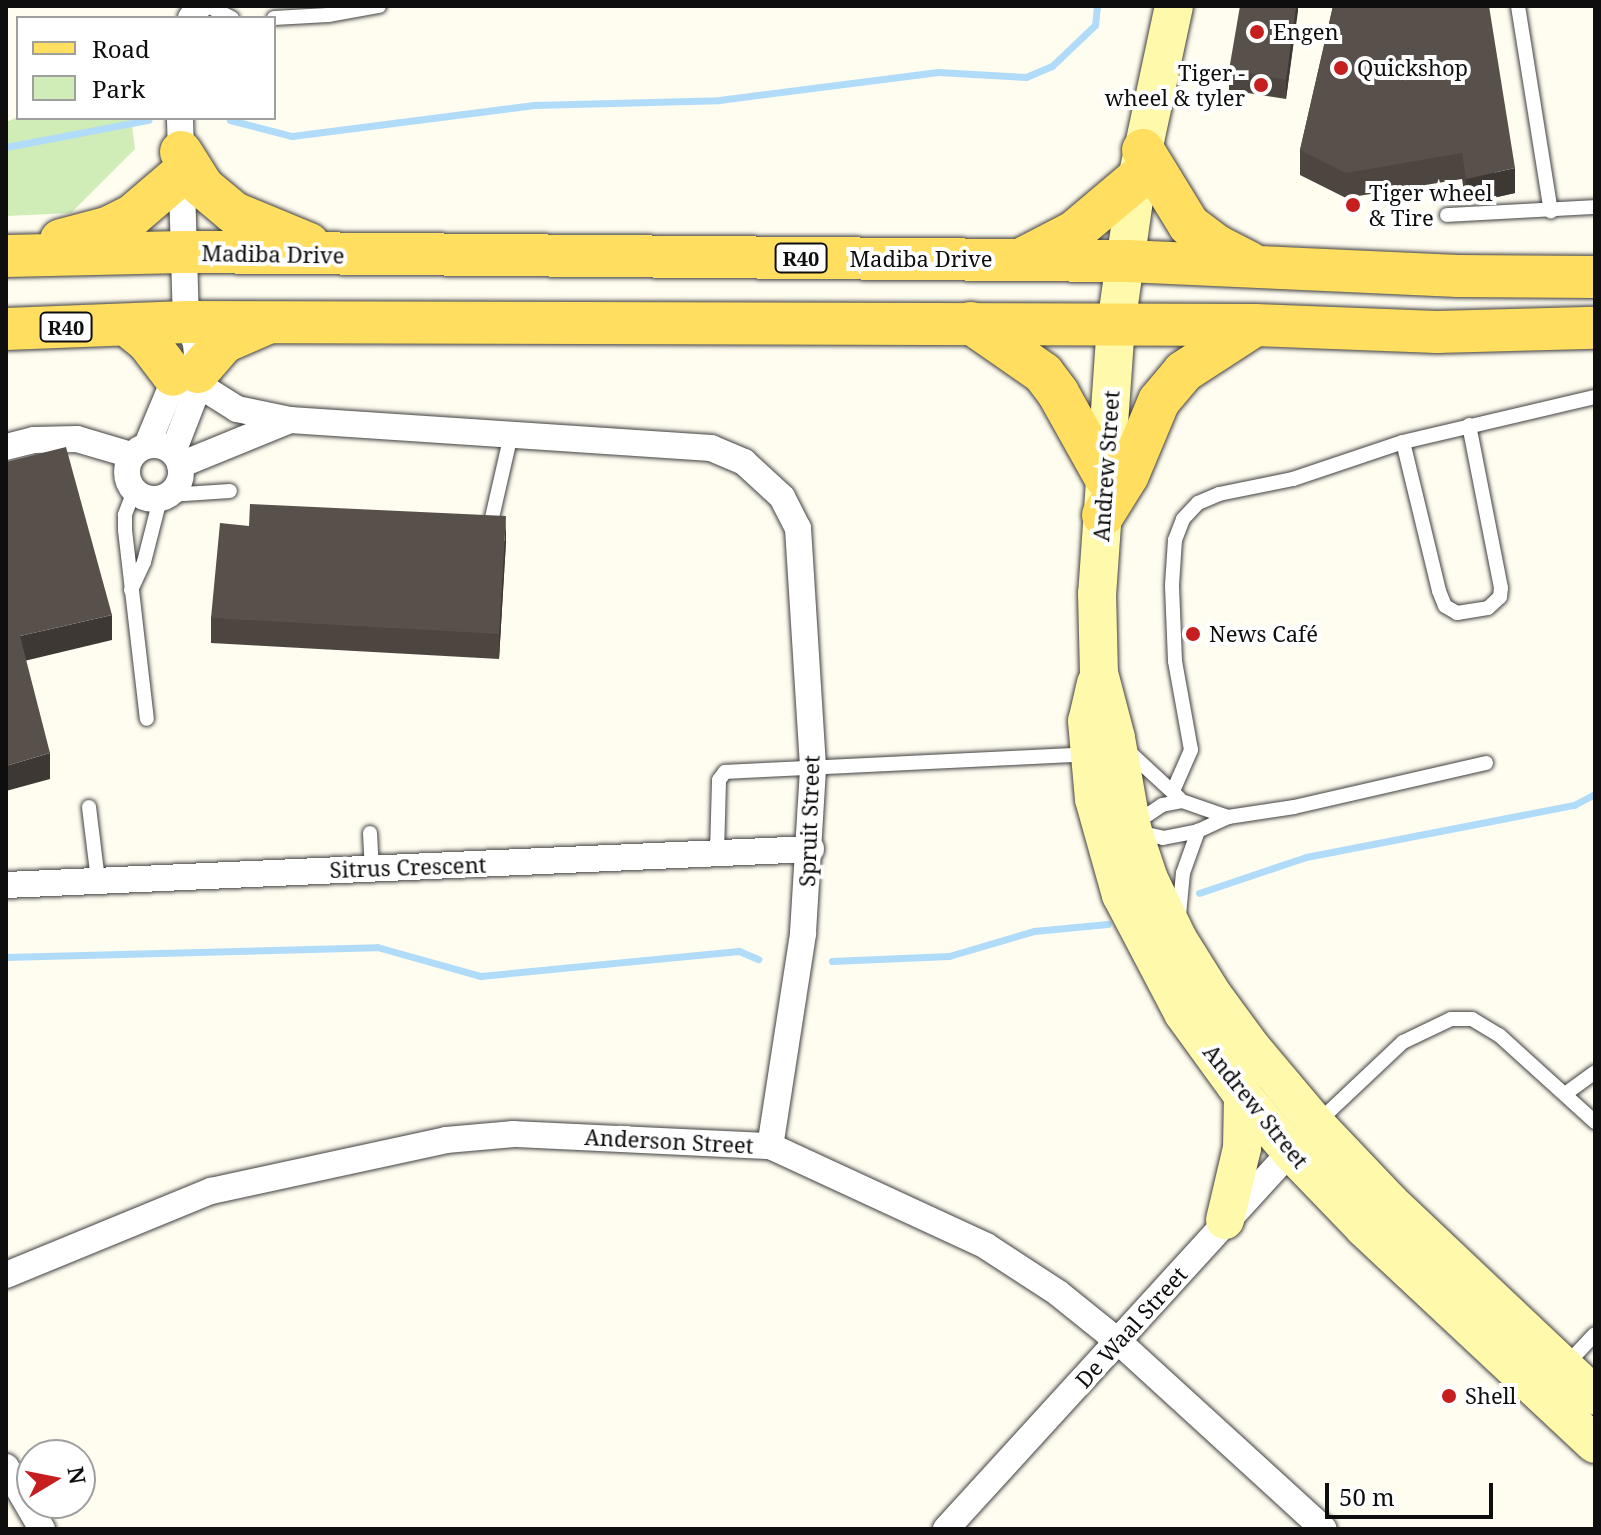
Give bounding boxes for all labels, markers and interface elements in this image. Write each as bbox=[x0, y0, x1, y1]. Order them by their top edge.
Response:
legend bbox=[16, 16, 276, 120]
place label: Engen bbox=[1273, 19, 1339, 45]
marker: Engen bbox=[1248, 23, 1266, 41]
text: Road bbox=[92, 32, 150, 65]
place label: Quickshop bbox=[1357, 55, 1468, 81]
place label: Tiger - wheel & tyler bbox=[1105, 59, 1245, 110]
marker: Quickshop bbox=[1332, 59, 1350, 77]
text: Park bbox=[92, 72, 145, 105]
marker: Tiger - wheel & tyler bbox=[1252, 76, 1270, 94]
place label: Tiger wheel & Tire bbox=[1369, 179, 1493, 230]
marker: Tiger wheel & Tire bbox=[1344, 196, 1362, 214]
street label: Madiba Drive bbox=[201, 240, 345, 268]
road number: R40 bbox=[773, 242, 829, 274]
street label: Madiba Drive bbox=[849, 246, 993, 272]
road number: R40 bbox=[38, 311, 94, 343]
street label: Andrew Street bbox=[1088, 390, 1124, 542]
place label: News Café bbox=[1209, 621, 1318, 647]
marker: News Café bbox=[1184, 625, 1202, 643]
street label: Spruit Street bbox=[794, 755, 824, 887]
street label: Sitrus Crescent bbox=[329, 851, 487, 883]
street label: Andrew Street bbox=[1198, 1039, 1314, 1173]
street label: Anderson Street bbox=[584, 1123, 754, 1159]
street label: De Waal Street bbox=[1070, 1261, 1192, 1393]
place label: Shell bbox=[1465, 1383, 1516, 1409]
marker: Shell bbox=[1440, 1387, 1458, 1405]
north arrow bbox=[16, 1439, 96, 1519]
text: N bbox=[61, 1464, 94, 1486]
scale bar bbox=[1329, 1467, 1497, 1517]
text: 50 m bbox=[1339, 1480, 1395, 1513]

